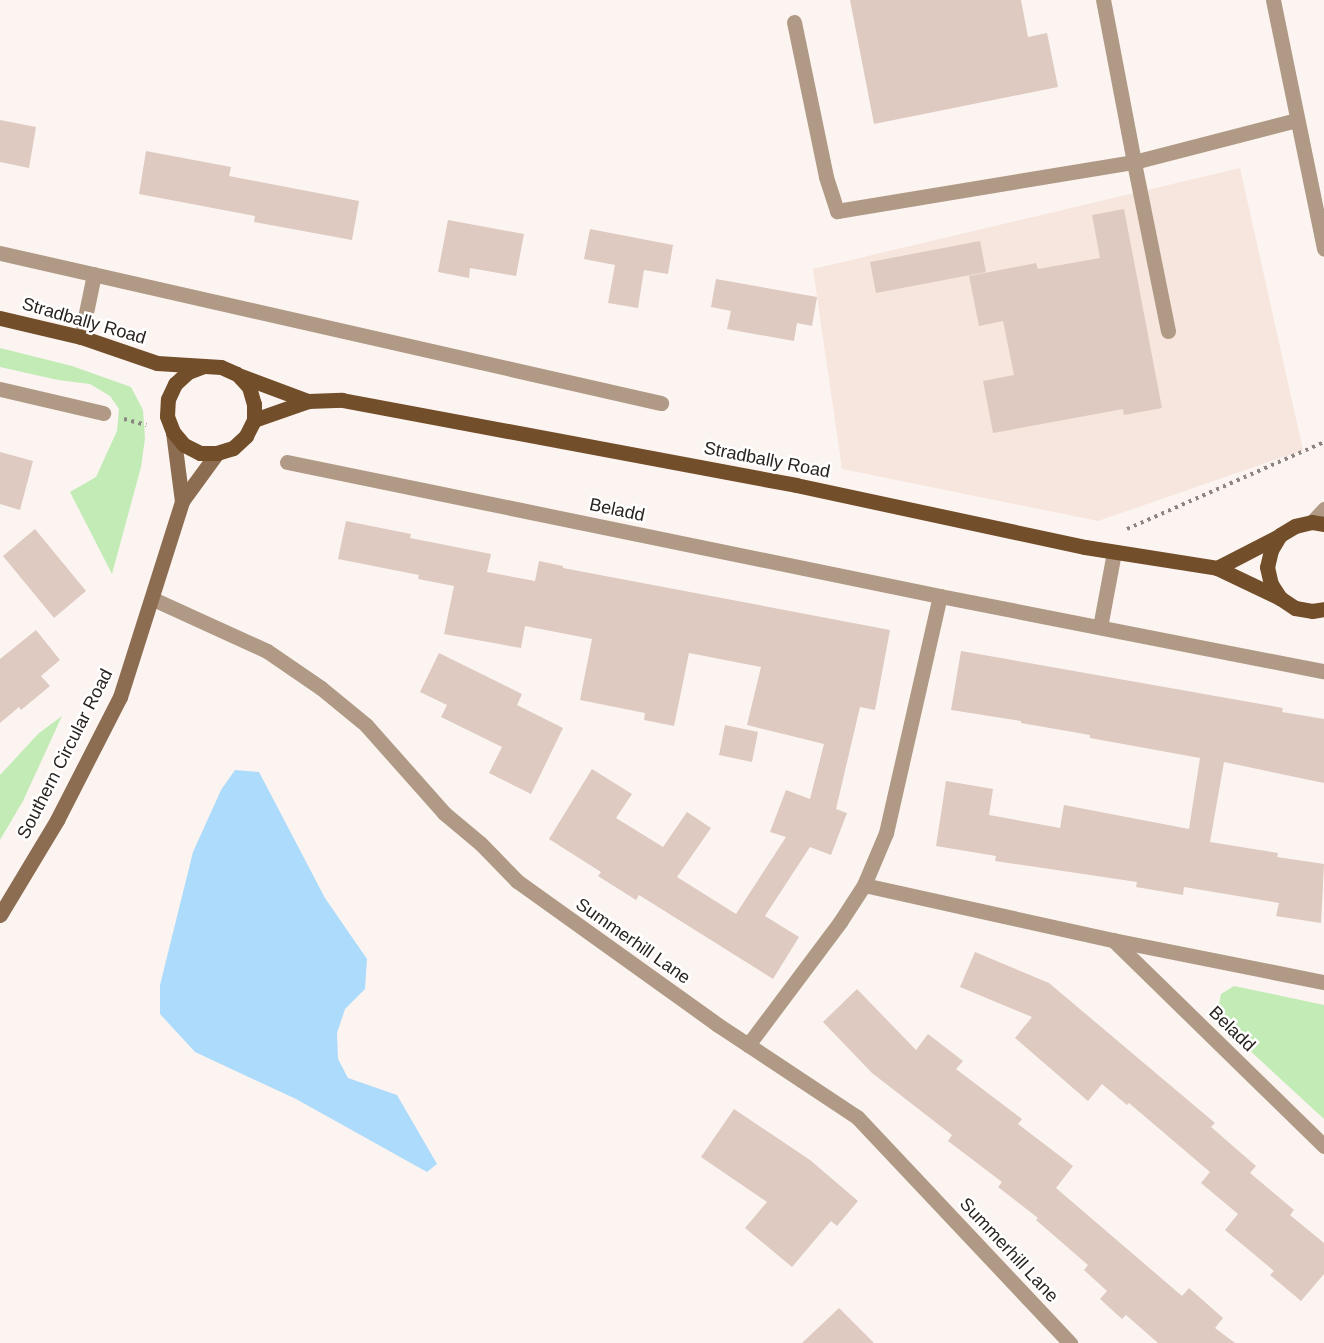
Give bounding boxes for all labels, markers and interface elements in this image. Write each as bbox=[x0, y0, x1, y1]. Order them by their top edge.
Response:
street label: Stradbally Road bbox=[19, 293, 149, 349]
street label: Stradbally Road bbox=[702, 437, 832, 483]
street label: Beladd bbox=[587, 494, 647, 526]
street label: Southern Circular Road bbox=[13, 665, 117, 843]
street label: Summerhill Lane bbox=[571, 893, 695, 989]
street label: Beladd bbox=[1204, 1002, 1260, 1056]
street label: Summerhill Lane bbox=[955, 1193, 1063, 1307]

